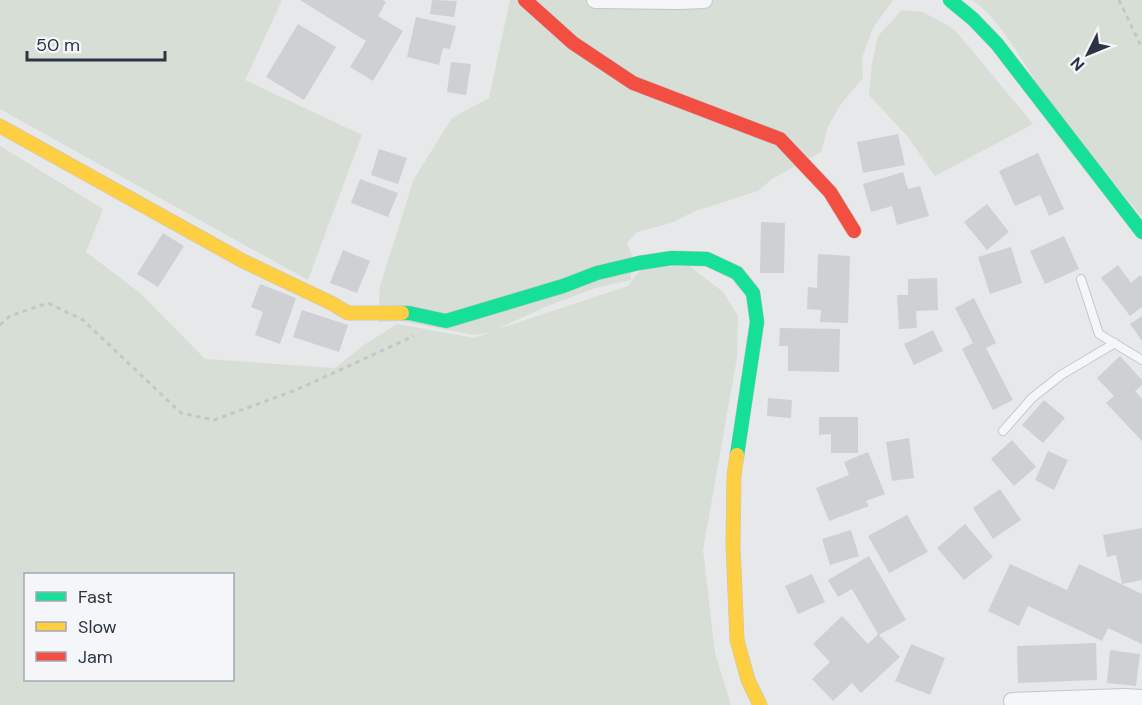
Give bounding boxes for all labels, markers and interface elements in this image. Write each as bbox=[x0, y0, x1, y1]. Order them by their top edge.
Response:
scale bar bbox=[27, 24, 165, 62]
north arrow bbox=[1058, 24, 1118, 84]
text: 50 m bbox=[36, 33, 80, 57]
text: N bbox=[1066, 52, 1089, 75]
legend bbox=[24, 573, 234, 681]
text: Fast bbox=[78, 585, 113, 609]
text: Slow bbox=[78, 615, 117, 639]
text: Jam bbox=[78, 645, 113, 669]

